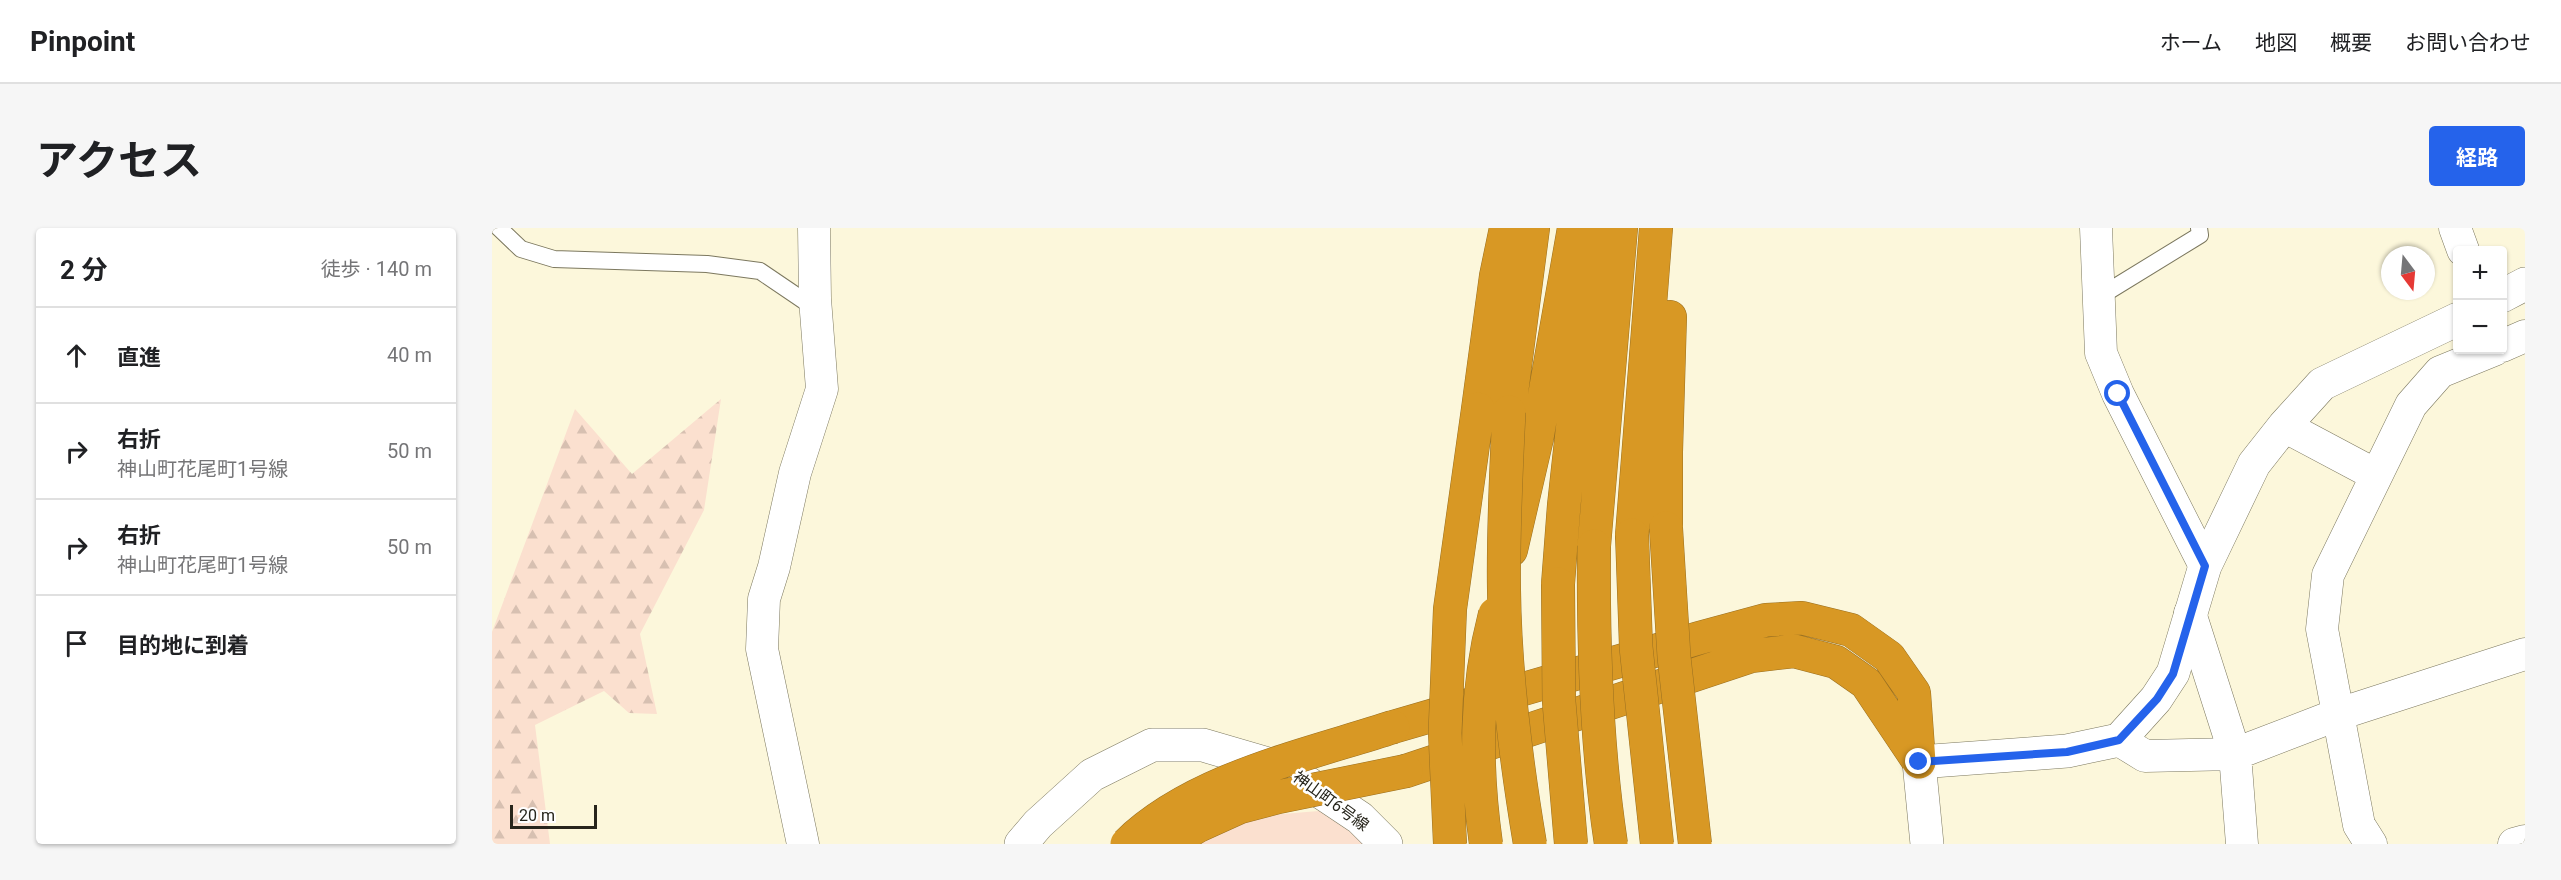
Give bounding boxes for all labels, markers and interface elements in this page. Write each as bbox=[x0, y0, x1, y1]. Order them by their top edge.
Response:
text: Pinpoint bbox=[30, 25, 135, 58]
text: ホーム bbox=[2160, 31, 2222, 55]
text: 地図 bbox=[2255, 31, 2297, 55]
text: 概要 bbox=[2330, 31, 2372, 55]
text: お問い合わせ bbox=[2405, 31, 2531, 55]
button: 経路 bbox=[2429, 126, 2525, 186]
text: アクセス bbox=[36, 136, 202, 185]
north arrow bbox=[2381, 246, 2435, 300]
map controls bbox=[2453, 246, 2507, 354]
button: + bbox=[2453, 246, 2507, 300]
text: 2 分 bbox=[60, 255, 107, 285]
text: 徒歩 · 140 m bbox=[321, 257, 432, 281]
button: − bbox=[2453, 300, 2507, 354]
icon: ahead bbox=[60, 339, 93, 372]
text: 40 m bbox=[387, 343, 432, 367]
text: 直進 bbox=[117, 345, 161, 370]
route start bbox=[2104, 380, 2130, 406]
text: 右折 bbox=[117, 427, 161, 452]
icon: right bbox=[60, 435, 93, 468]
text: 50 m bbox=[387, 439, 432, 463]
text: 神山町花尾町1号線 bbox=[117, 457, 288, 481]
text: 右折 bbox=[117, 523, 161, 548]
icon: right bbox=[60, 531, 93, 564]
text: 50 m bbox=[387, 535, 432, 559]
text: 神山町花尾町1号線 bbox=[117, 553, 288, 577]
icon: arrive bbox=[60, 627, 93, 660]
text: 目的地に到着 bbox=[117, 633, 249, 658]
route end bbox=[1905, 748, 1931, 774]
street label: 神山町6号線 bbox=[1289, 767, 1373, 835]
scale bar bbox=[510, 802, 597, 830]
text: 20 m bbox=[519, 806, 555, 825]

